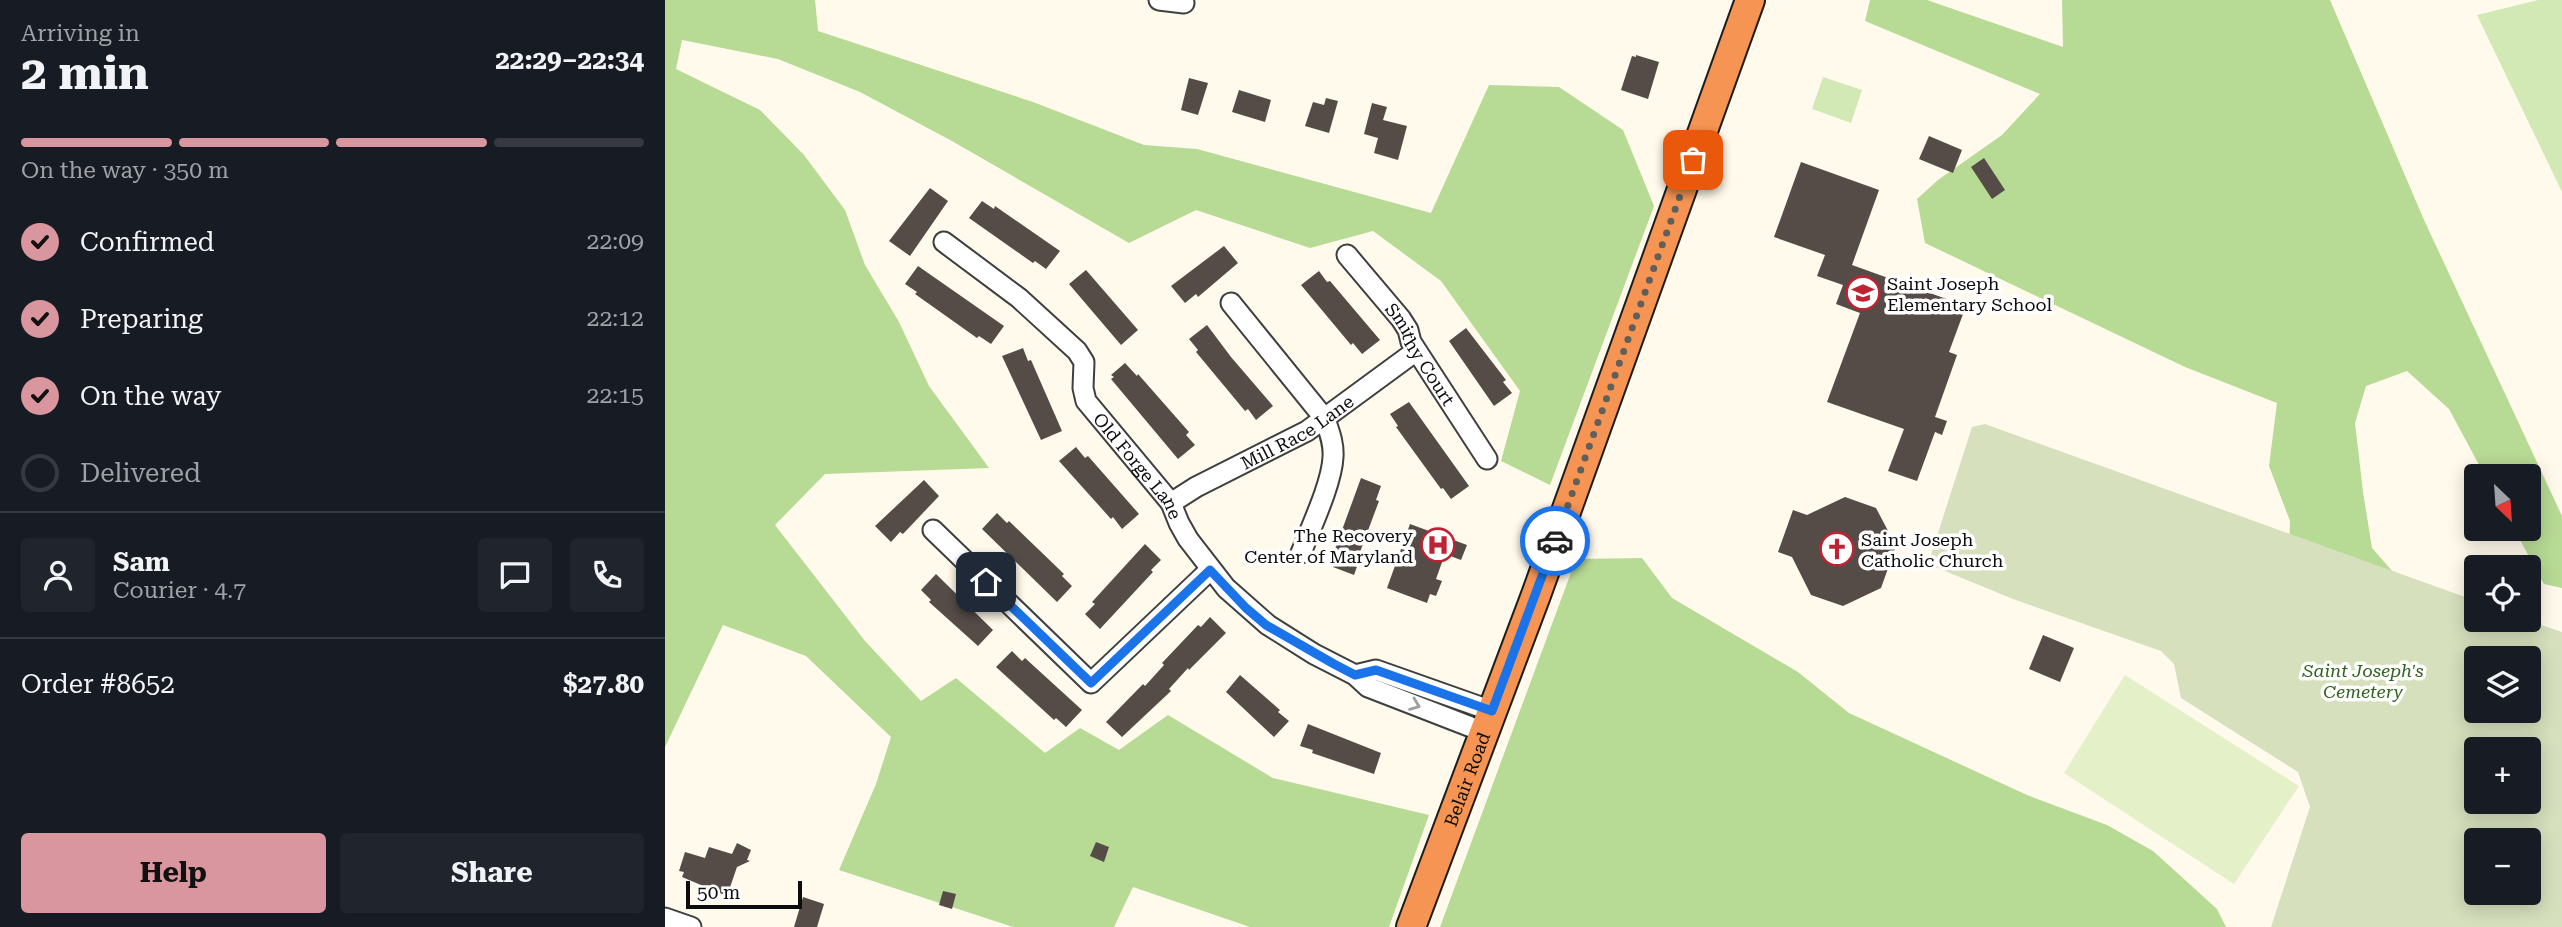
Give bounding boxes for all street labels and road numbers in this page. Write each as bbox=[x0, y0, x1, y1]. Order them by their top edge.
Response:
street label: Smithy Court bbox=[1381, 298, 1460, 409]
street label: Mill Race Lane bbox=[1237, 390, 1357, 473]
street label: Old Forge Lane bbox=[1089, 408, 1187, 522]
street label: Belair Road bbox=[1439, 729, 1494, 829]

